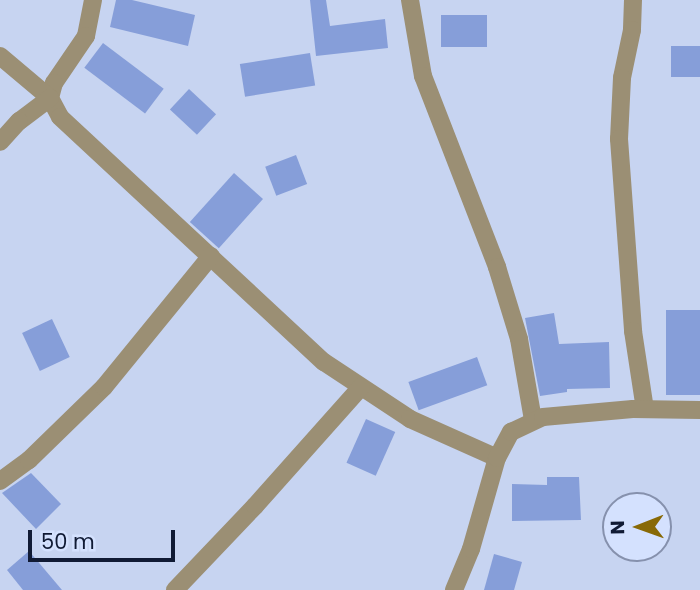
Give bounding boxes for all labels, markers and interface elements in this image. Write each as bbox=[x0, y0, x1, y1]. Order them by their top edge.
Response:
north arrow bbox=[602, 492, 672, 562]
scale bar bbox=[32, 516, 178, 560]
text: N bbox=[604, 520, 631, 535]
text: 50 m bbox=[41, 527, 95, 556]

